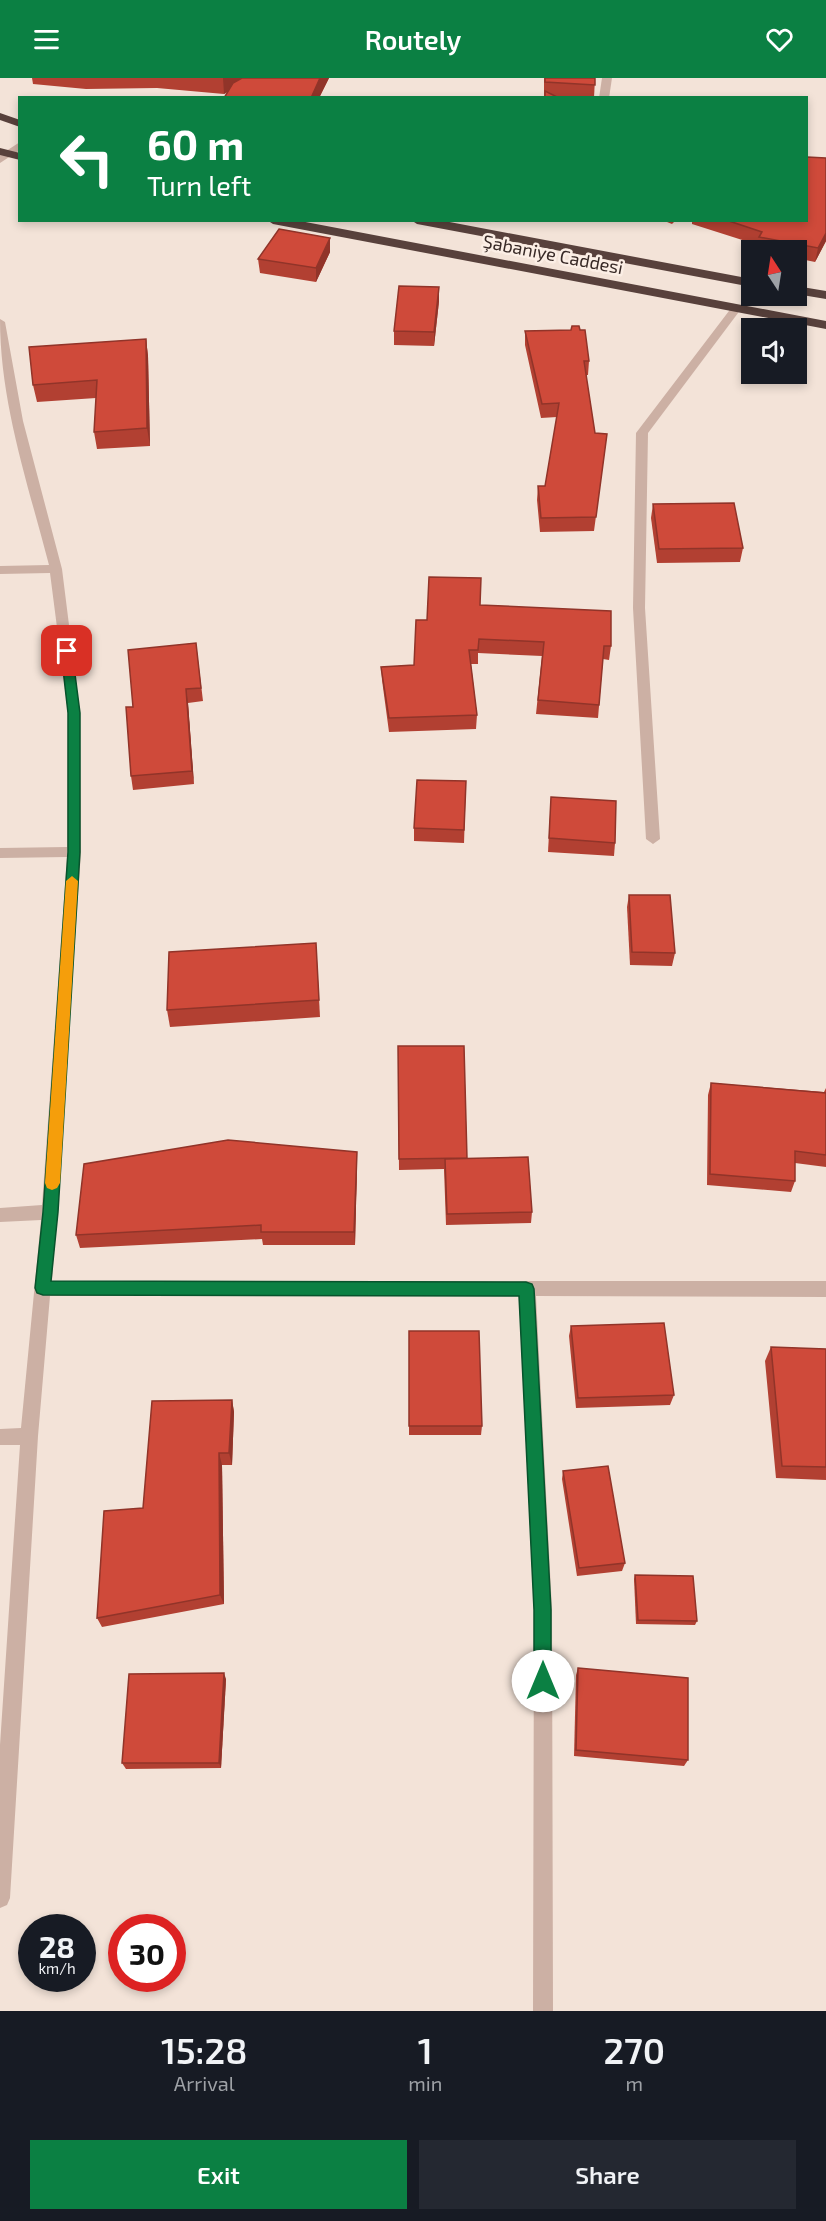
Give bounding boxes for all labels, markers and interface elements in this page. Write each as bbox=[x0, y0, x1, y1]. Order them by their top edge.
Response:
icon: menu bbox=[30, 23, 63, 56]
text: Routely bbox=[365, 23, 461, 55]
icon: heart bbox=[763, 23, 796, 56]
text: 60 m bbox=[147, 118, 244, 168]
icon: left bbox=[48, 120, 126, 198]
text: Turn left bbox=[147, 169, 251, 201]
street label: Şabaniye Caddesi bbox=[481, 230, 625, 279]
north arrow bbox=[741, 240, 807, 306]
map controls bbox=[741, 240, 807, 384]
button: sound bbox=[741, 318, 807, 384]
pin bbox=[41, 625, 92, 676]
icon: arrive bbox=[50, 634, 83, 667]
position arrow bbox=[511, 1649, 575, 1713]
speed limit sign: 30 bbox=[108, 1914, 186, 1992]
text: 28 bbox=[39, 1928, 75, 1964]
text: km/h bbox=[38, 1959, 76, 1977]
text: 15:28 bbox=[161, 2028, 247, 2071]
text: 1 bbox=[418, 2028, 433, 2071]
text: 270 bbox=[603, 2028, 665, 2071]
text: Arrival bbox=[174, 2071, 235, 2095]
text: min bbox=[408, 2071, 442, 2095]
text: m bbox=[625, 2071, 643, 2095]
button: Exit bbox=[30, 2140, 407, 2209]
button: Share bbox=[419, 2140, 796, 2209]

